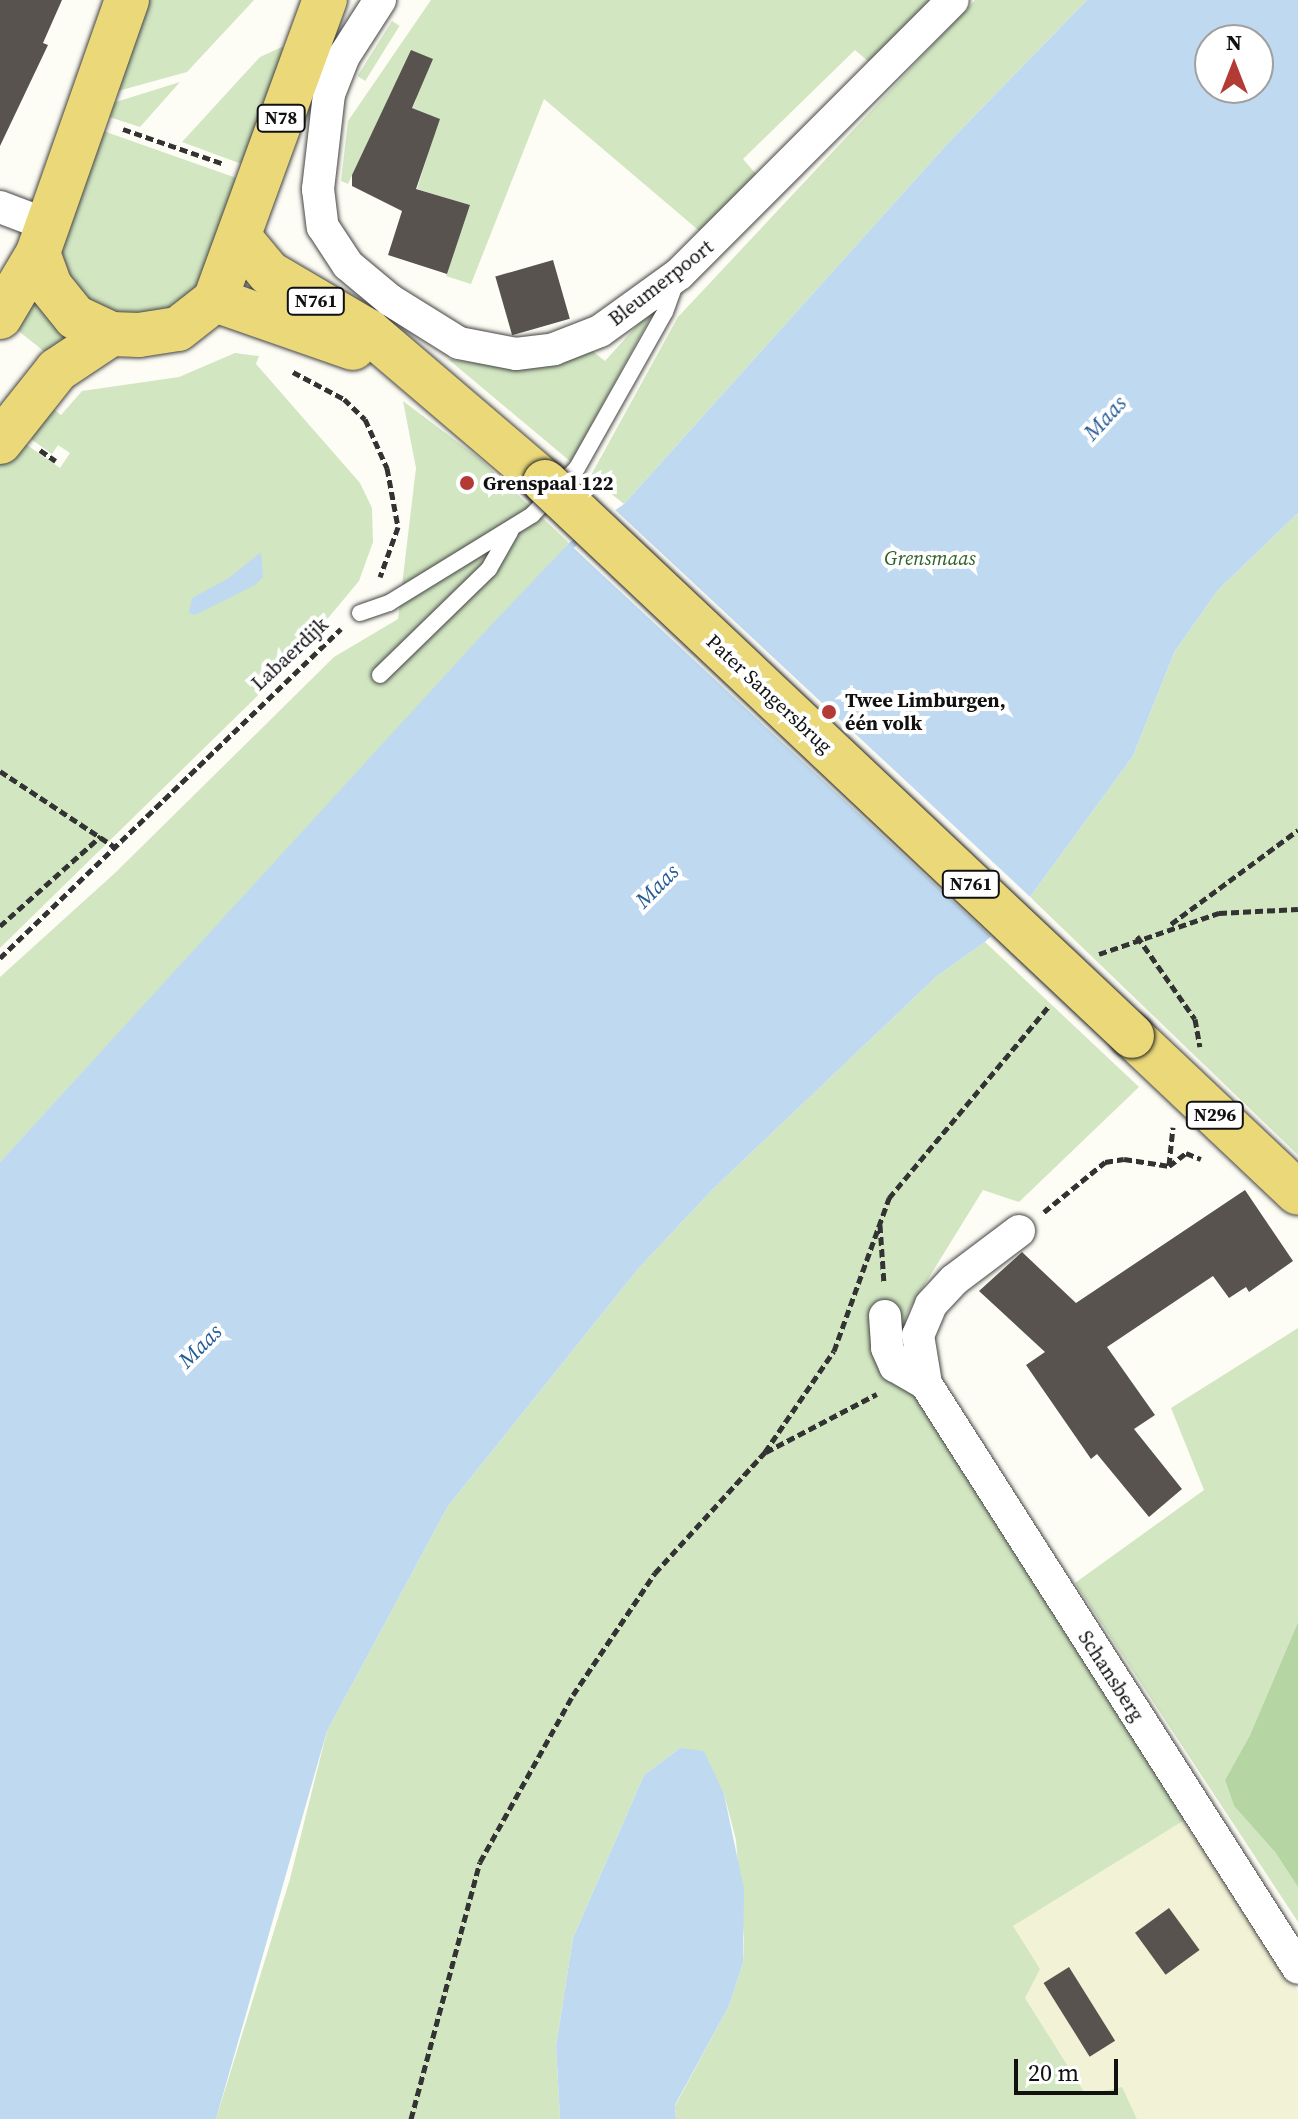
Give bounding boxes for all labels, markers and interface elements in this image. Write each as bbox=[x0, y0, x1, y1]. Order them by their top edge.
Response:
north arrow bbox=[1194, 24, 1274, 104]
text: N bbox=[1226, 27, 1242, 57]
road number: N78 bbox=[255, 104, 307, 132]
street label: Bleumerpoort bbox=[604, 235, 718, 331]
road number: N761 bbox=[286, 287, 346, 315]
water label: Maas bbox=[1078, 390, 1132, 446]
place label: Grenspaal 122 bbox=[483, 471, 614, 495]
marker: Grenspaal 122 bbox=[458, 474, 476, 492]
park label: Grensmaas bbox=[884, 546, 976, 570]
street label: Labaerdijk bbox=[247, 612, 333, 696]
street label: Pater Sangersbrug bbox=[701, 630, 837, 758]
place label: Twee Limburgen, één volk bbox=[845, 688, 1006, 735]
marker: Twee Limburgen, één volk bbox=[820, 703, 838, 721]
water label: Maas bbox=[630, 859, 684, 913]
road number: N761 bbox=[941, 870, 1001, 898]
road number: N296 bbox=[1185, 1101, 1245, 1129]
water label: Maas bbox=[173, 1319, 227, 1373]
street label: Schansberg bbox=[1073, 1626, 1149, 1726]
scale bar bbox=[1018, 2043, 1122, 2093]
text: 20 m bbox=[1028, 2056, 1079, 2089]

